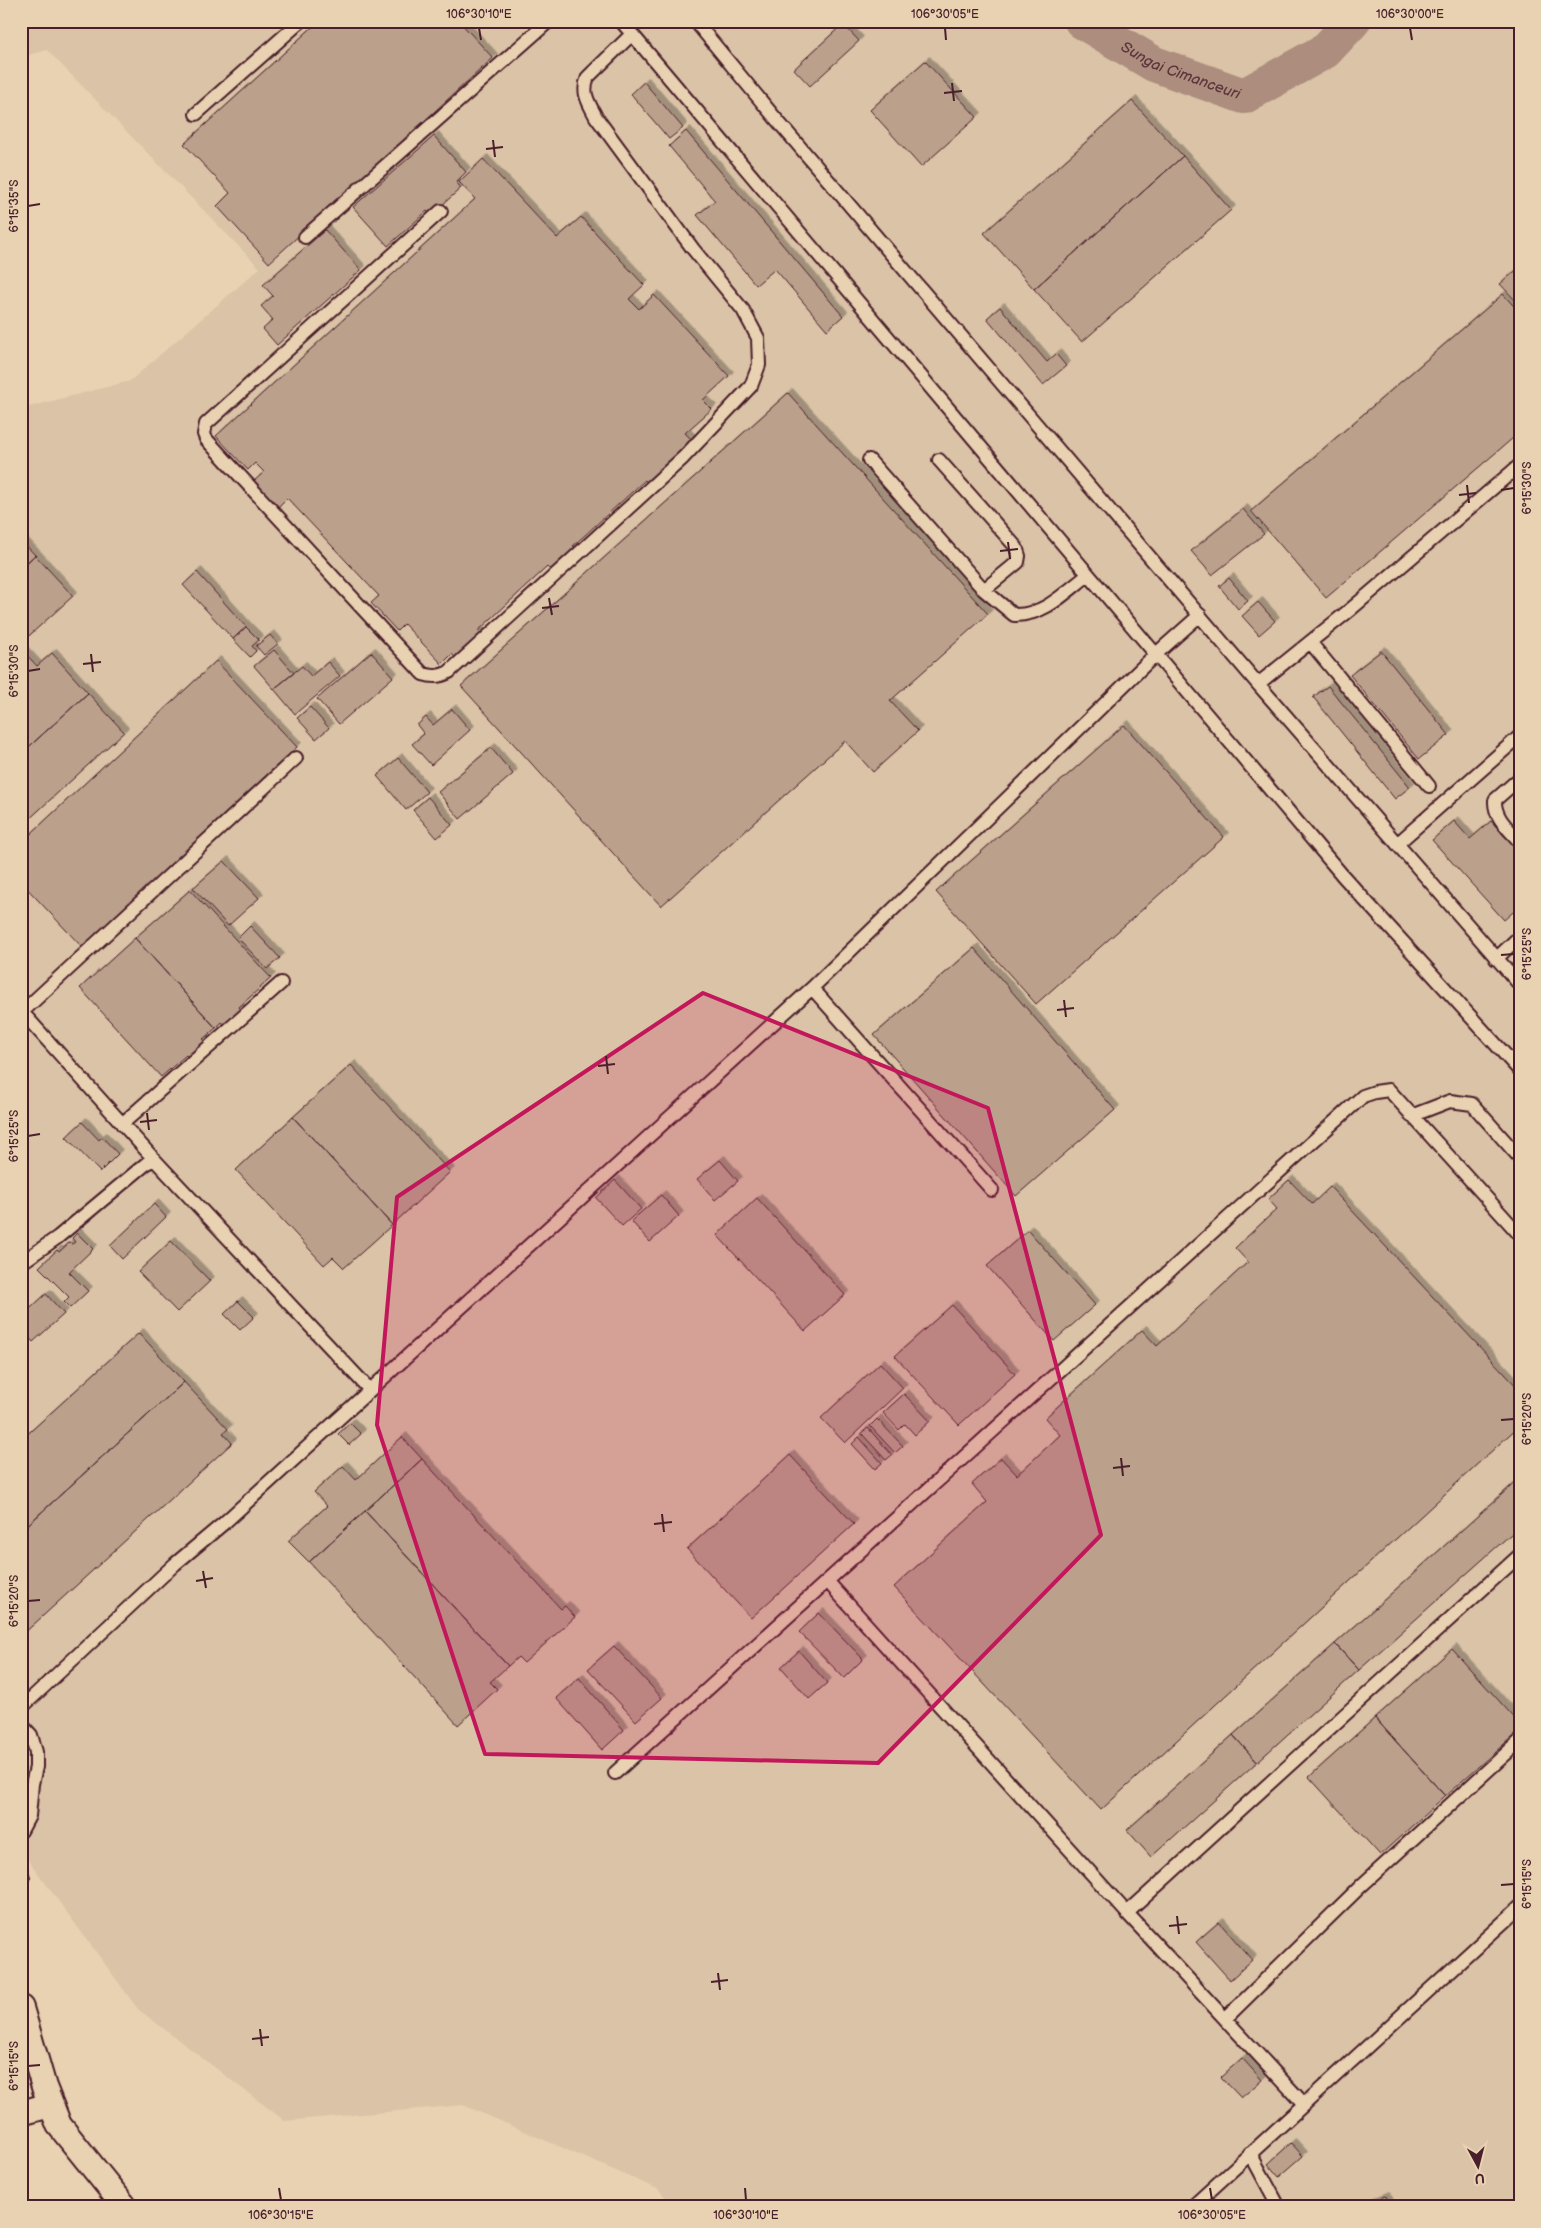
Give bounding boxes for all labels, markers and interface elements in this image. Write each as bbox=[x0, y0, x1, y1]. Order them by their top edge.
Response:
text: 106°30'10"E bbox=[446, 7, 512, 22]
text: 106°30'05"E bbox=[911, 7, 979, 22]
text: 106°30'00"E bbox=[1376, 7, 1444, 22]
water label: Sungai Cimanceuri bbox=[1117, 37, 1243, 104]
text: 6°15'35"S bbox=[7, 180, 22, 232]
text: 6°15'30"S bbox=[1520, 461, 1535, 515]
text: 6°15'30"S bbox=[7, 644, 22, 698]
text: 6°15'25"S bbox=[1520, 928, 1535, 980]
text: 6°15'25"S bbox=[7, 1110, 22, 1162]
text: 6°15'20"S bbox=[1520, 1393, 1535, 1445]
text: 6°15'20"S bbox=[7, 1575, 22, 1627]
text: 6°15'15"S bbox=[1520, 1859, 1535, 1909]
text: 6°15'15"S bbox=[7, 2041, 22, 2091]
north arrow bbox=[1454, 2140, 1504, 2190]
text: U bbox=[1474, 2169, 1486, 2187]
text: 106°30'15"E bbox=[248, 2208, 314, 2223]
text: 106°30'10"E bbox=[713, 2208, 779, 2223]
text: 106°30'05"E bbox=[1178, 2208, 1246, 2223]

